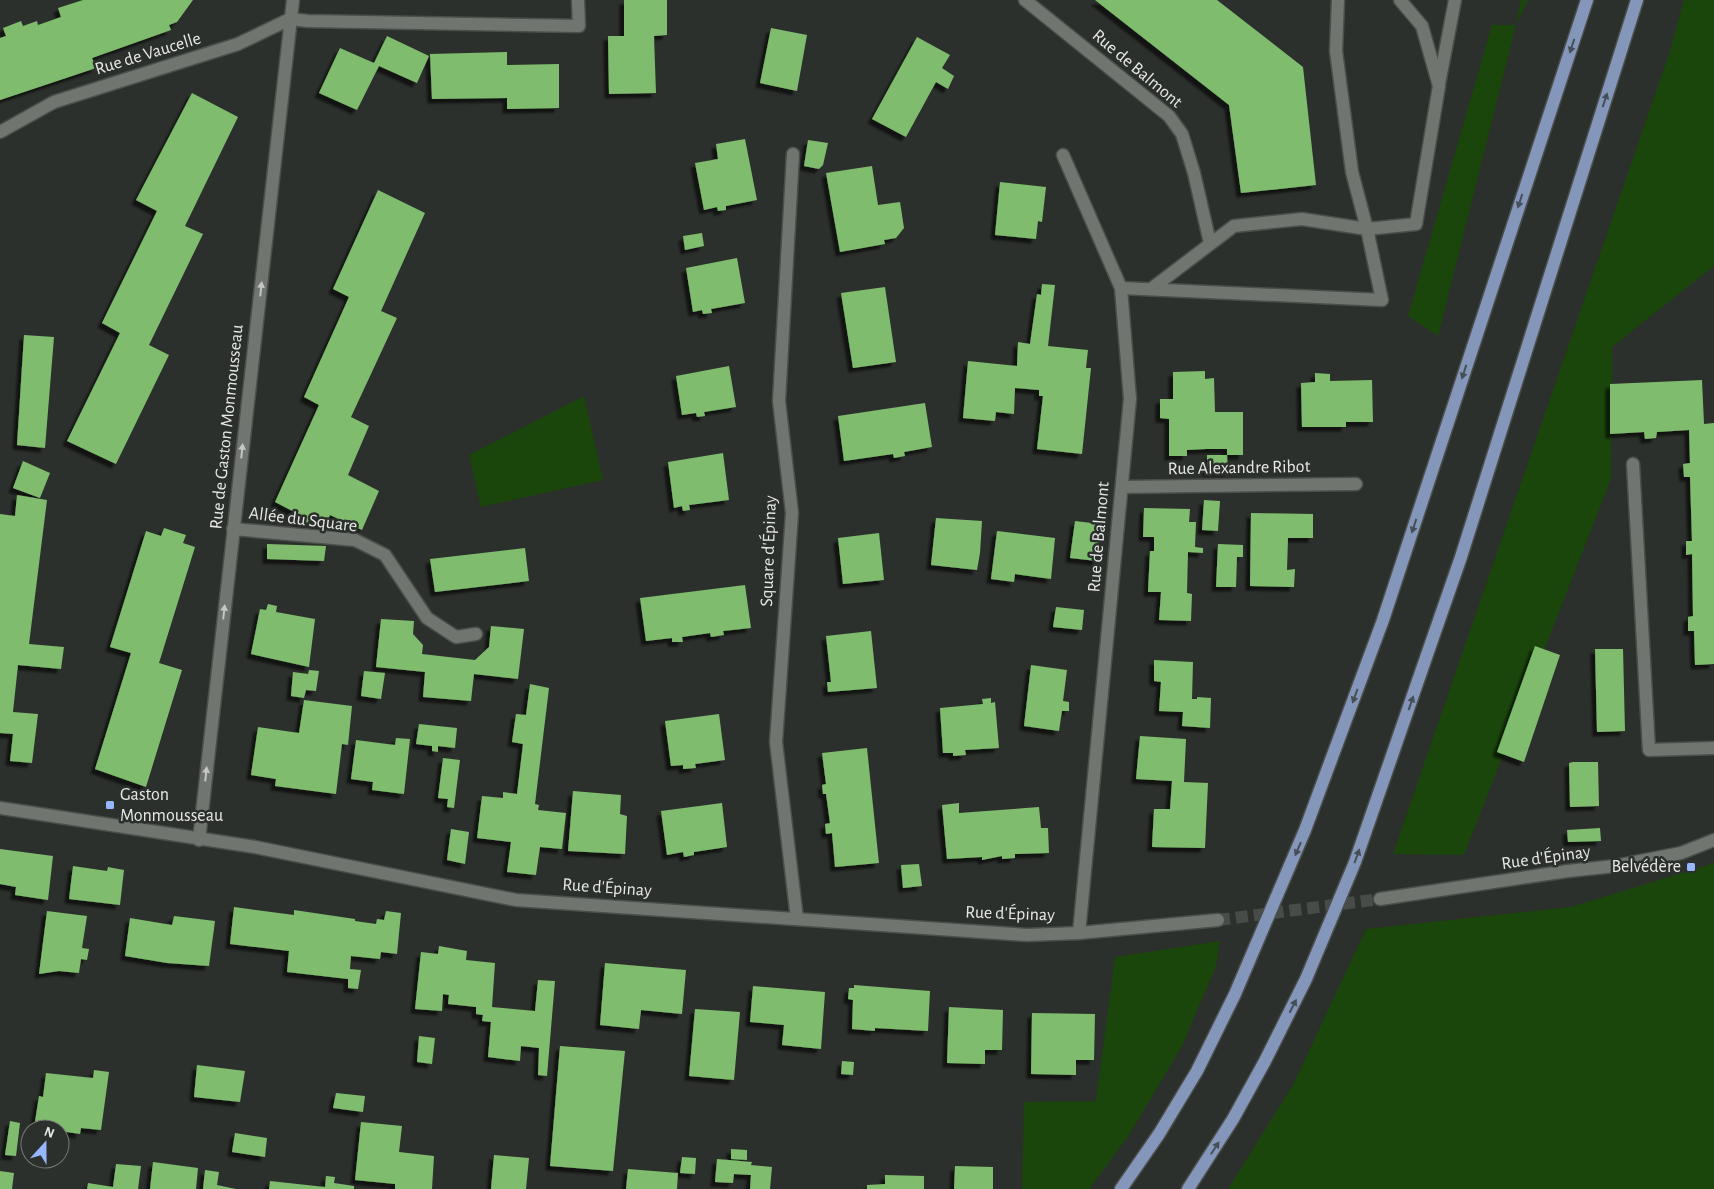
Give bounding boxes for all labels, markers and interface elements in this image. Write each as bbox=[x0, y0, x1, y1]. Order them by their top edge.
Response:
street label: Rue de Balmont bbox=[1089, 26, 1186, 112]
street label: Rue de Vaucelle bbox=[93, 29, 203, 79]
one-way arrow bbox=[1567, 39, 1575, 54]
one-way arrow bbox=[1602, 93, 1609, 108]
one-way arrow bbox=[1516, 193, 1524, 208]
one-way arrow bbox=[257, 281, 265, 297]
street label: Rue de Gaston Monmousseau bbox=[207, 324, 247, 530]
one-way arrow bbox=[1460, 365, 1468, 380]
one-way arrow bbox=[238, 443, 246, 459]
street label: Rue Alexandre Ribot bbox=[1168, 458, 1311, 478]
street label: Rue de Balmont bbox=[1085, 481, 1113, 593]
street label: Square d'Épinay bbox=[755, 495, 780, 607]
street label: Allée du Square bbox=[248, 504, 358, 536]
one-way arrow bbox=[1409, 519, 1417, 534]
one-way arrow bbox=[220, 604, 228, 620]
one-way arrow bbox=[1351, 689, 1358, 704]
one-way arrow bbox=[1407, 695, 1415, 710]
one-way arrow bbox=[202, 765, 210, 781]
place label: Gaston Monmousseau bbox=[120, 786, 223, 825]
marker: Gaston Monmousseau bbox=[104, 799, 116, 811]
street label: Rue d'Épinay bbox=[1500, 840, 1592, 873]
one-way arrow bbox=[1293, 841, 1301, 856]
one-way arrow bbox=[1354, 849, 1361, 864]
place label: Belvédère bbox=[1611, 858, 1681, 876]
marker: Belvédère bbox=[1685, 861, 1697, 873]
street label: Rue d'Épinay bbox=[562, 873, 653, 900]
street label: Rue d'Épinay bbox=[965, 900, 1056, 925]
one-way arrow bbox=[1289, 998, 1297, 1013]
north arrow bbox=[20, 1119, 70, 1169]
text: N bbox=[42, 1125, 56, 1141]
one-way arrow bbox=[1210, 1141, 1219, 1155]

